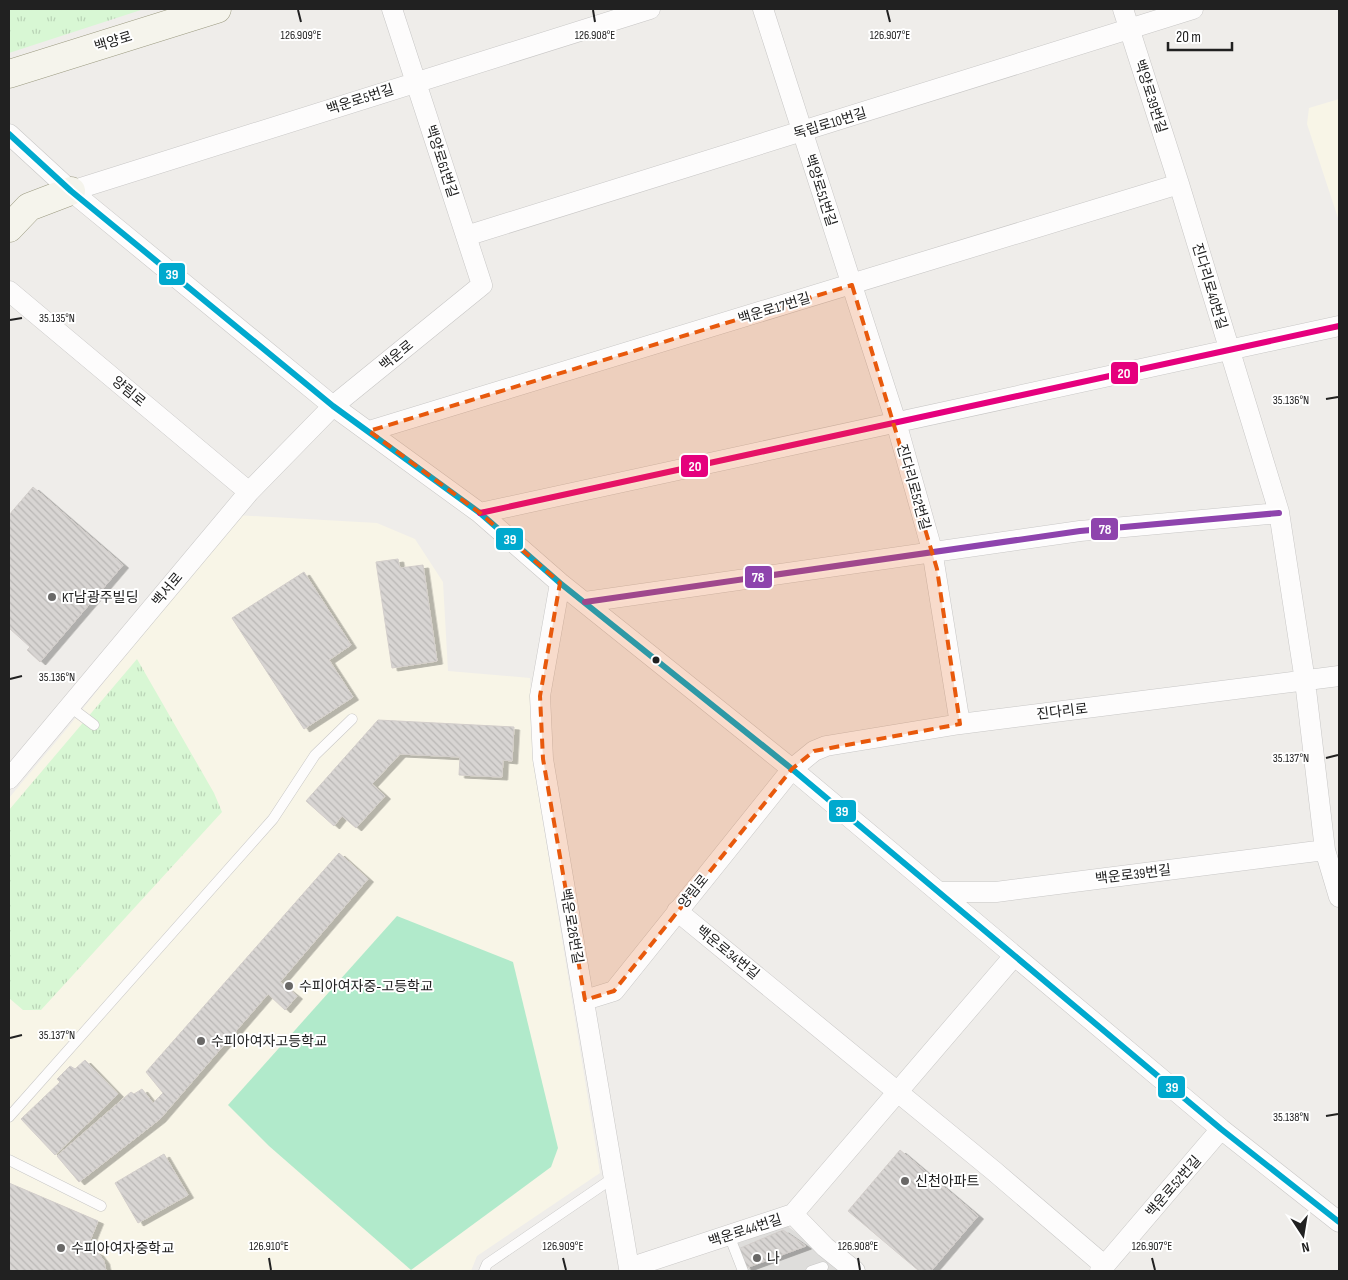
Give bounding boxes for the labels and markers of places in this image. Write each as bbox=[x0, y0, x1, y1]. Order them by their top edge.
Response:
place label: KT남광주빌딩 bbox=[62, 589, 138, 606]
marker: KT남광주빌딩 bbox=[46, 591, 58, 603]
unlabelled marker bbox=[651, 655, 661, 665]
place label: 수피아여자중-고등학교 bbox=[299, 978, 433, 995]
marker: 수피아여자중-고등학교 bbox=[283, 980, 295, 992]
place label: 수피아여자고등학교 bbox=[211, 1033, 327, 1050]
marker: 수피아여자고등학교 bbox=[195, 1035, 207, 1047]
place label: 신천아파트 bbox=[915, 1173, 980, 1190]
marker: 신천아파트 bbox=[899, 1175, 911, 1187]
place label: 수피아여자중학교 bbox=[71, 1240, 174, 1257]
marker: 수피아여자중학교 bbox=[55, 1242, 67, 1254]
place label: 나 bbox=[767, 1250, 780, 1267]
marker: 나 bbox=[751, 1252, 763, 1264]

